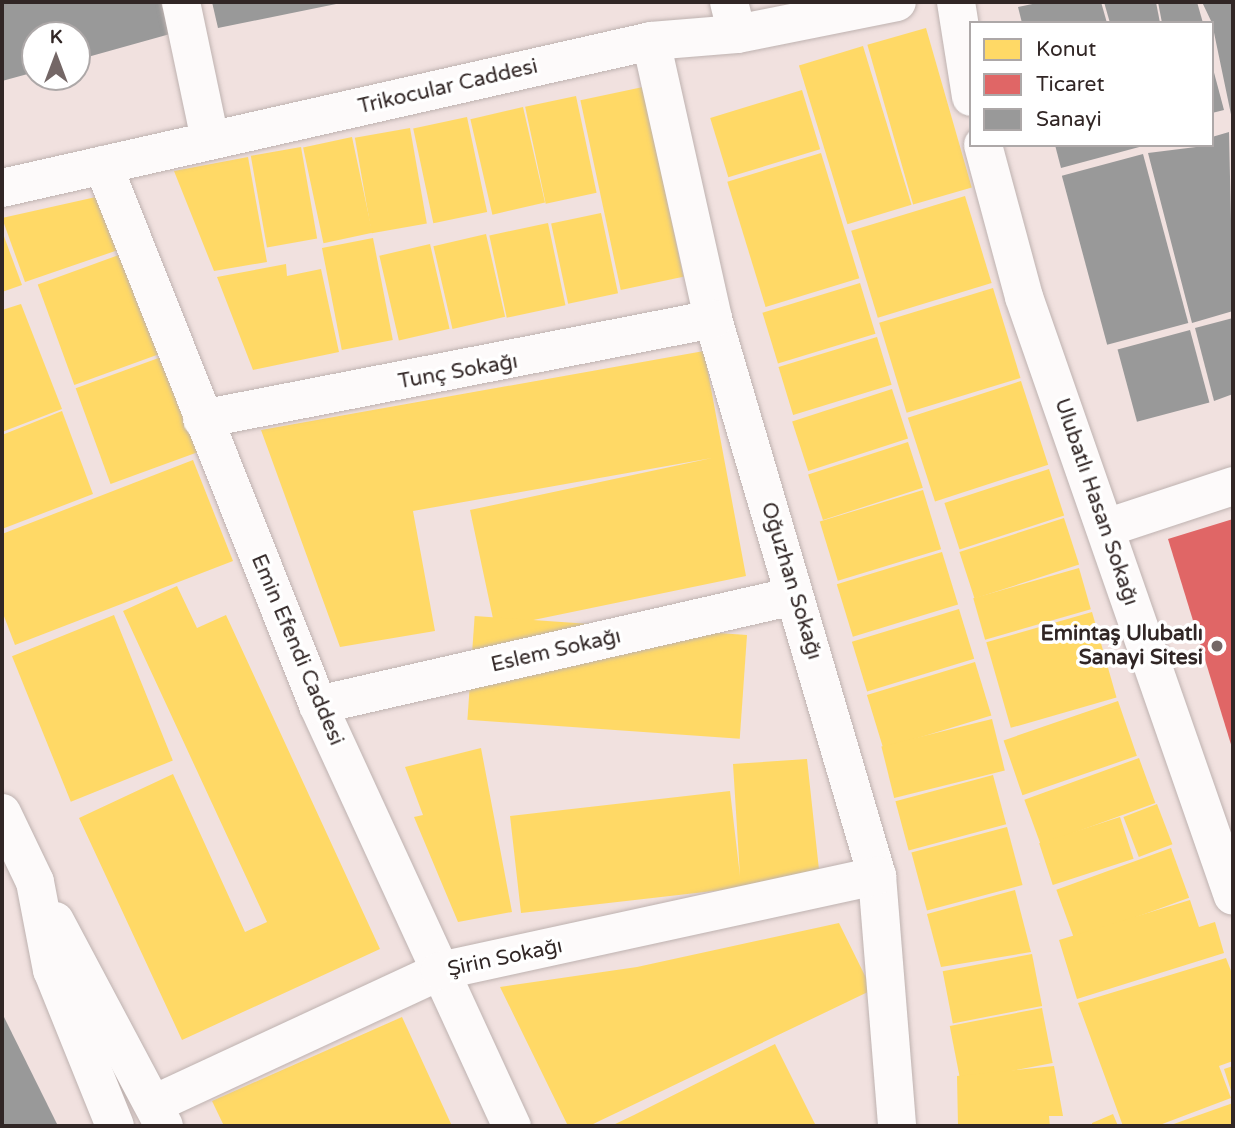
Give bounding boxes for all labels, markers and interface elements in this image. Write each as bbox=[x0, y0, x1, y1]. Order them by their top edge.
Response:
north arrow bbox=[21, 21, 91, 91]
legend bbox=[969, 21, 1214, 147]
text: K bbox=[50, 26, 62, 48]
text: Konut bbox=[1036, 37, 1096, 62]
street label: Trikocular Caddesi bbox=[356, 54, 540, 120]
text: Ticaret bbox=[1036, 72, 1104, 97]
text: Sanayi bbox=[1036, 107, 1102, 132]
street label: Tunç Sokağı bbox=[396, 349, 520, 395]
street label: Ulubatlı Hasan Sokağı bbox=[1049, 395, 1143, 609]
street label: Oğuzhan Sokağı bbox=[755, 499, 827, 663]
street label: Emin Efendi Caddesi bbox=[245, 551, 349, 749]
place label: Emintaş Ulubatlı Sanayi Sitesi bbox=[1040, 621, 1203, 671]
street label: Eslem Sokağı bbox=[489, 624, 623, 678]
marker: Emintaş Ulubatlı Sanayi Sitesi bbox=[1209, 638, 1225, 654]
street label: Şirin Sokağı bbox=[445, 934, 565, 982]

